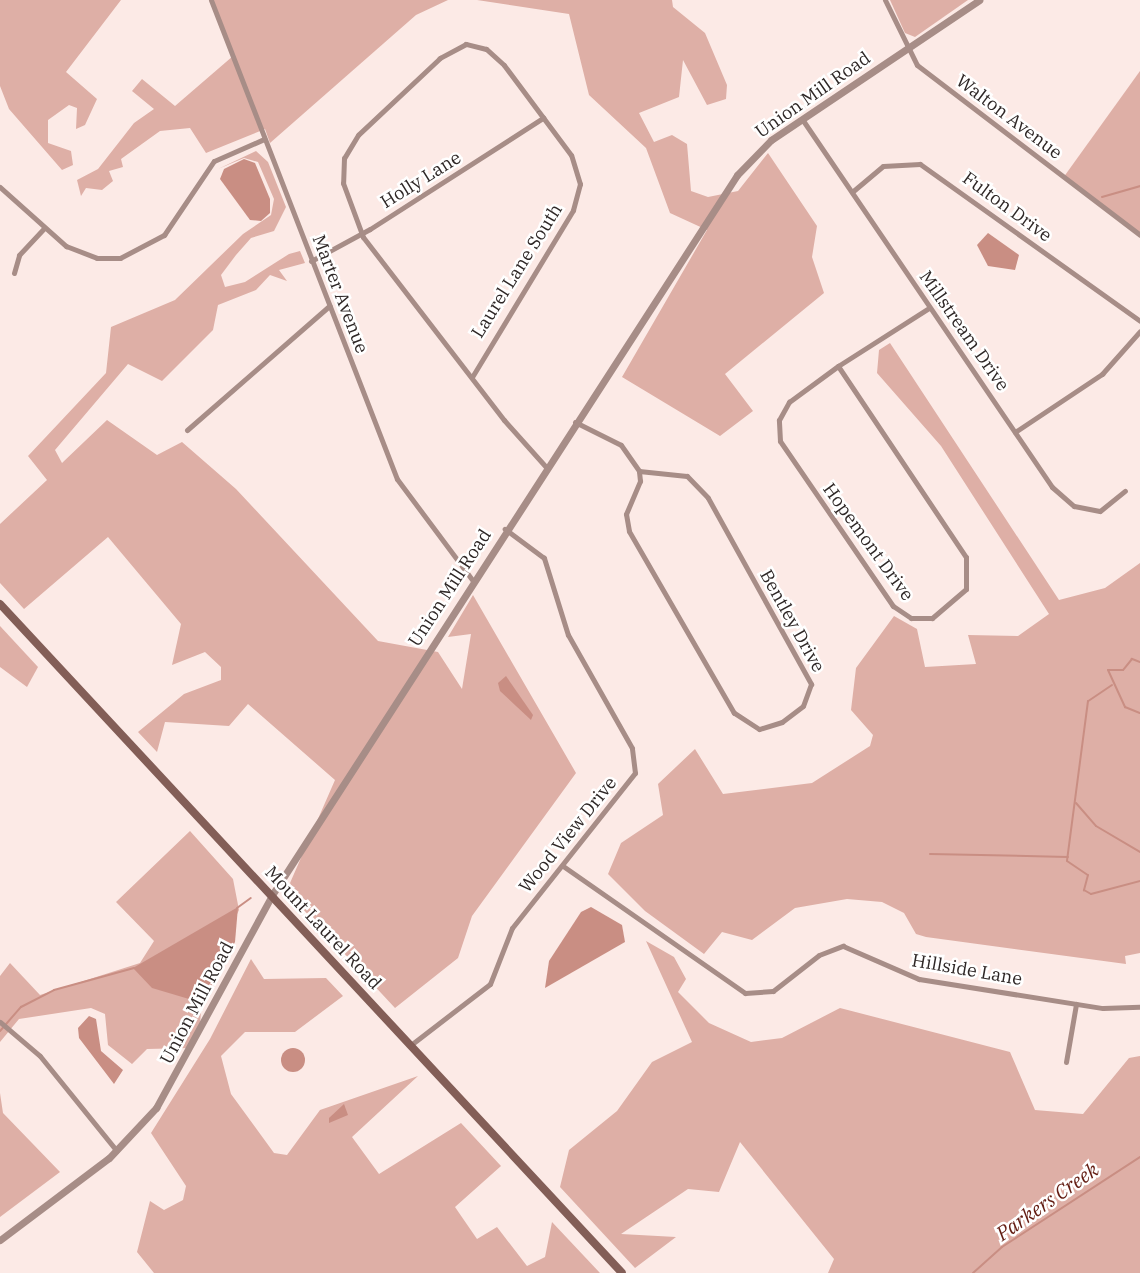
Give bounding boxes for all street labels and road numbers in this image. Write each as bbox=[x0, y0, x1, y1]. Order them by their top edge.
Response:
street label: Union Mill Road bbox=[751, 47, 875, 143]
street label: Walton Avenue bbox=[952, 70, 1066, 164]
street label: Holly Lane bbox=[377, 147, 465, 213]
street label: Fulton Drive bbox=[958, 167, 1056, 247]
street label: Laurel Lane South bbox=[467, 200, 567, 342]
street label: Marter Avenue bbox=[308, 232, 372, 356]
street label: Millstream Drive bbox=[915, 267, 1013, 395]
street label: Hopemont Drive bbox=[818, 479, 918, 605]
street label: Union Mill Road bbox=[404, 525, 496, 651]
street label: Bentley Drive bbox=[755, 566, 829, 676]
street label: Wood View Drive bbox=[515, 773, 621, 897]
street label: Mount Laurel Road bbox=[260, 862, 386, 994]
street label: Union Mill Road bbox=[156, 938, 238, 1068]
street label: Hillside Lane bbox=[910, 950, 1024, 990]

